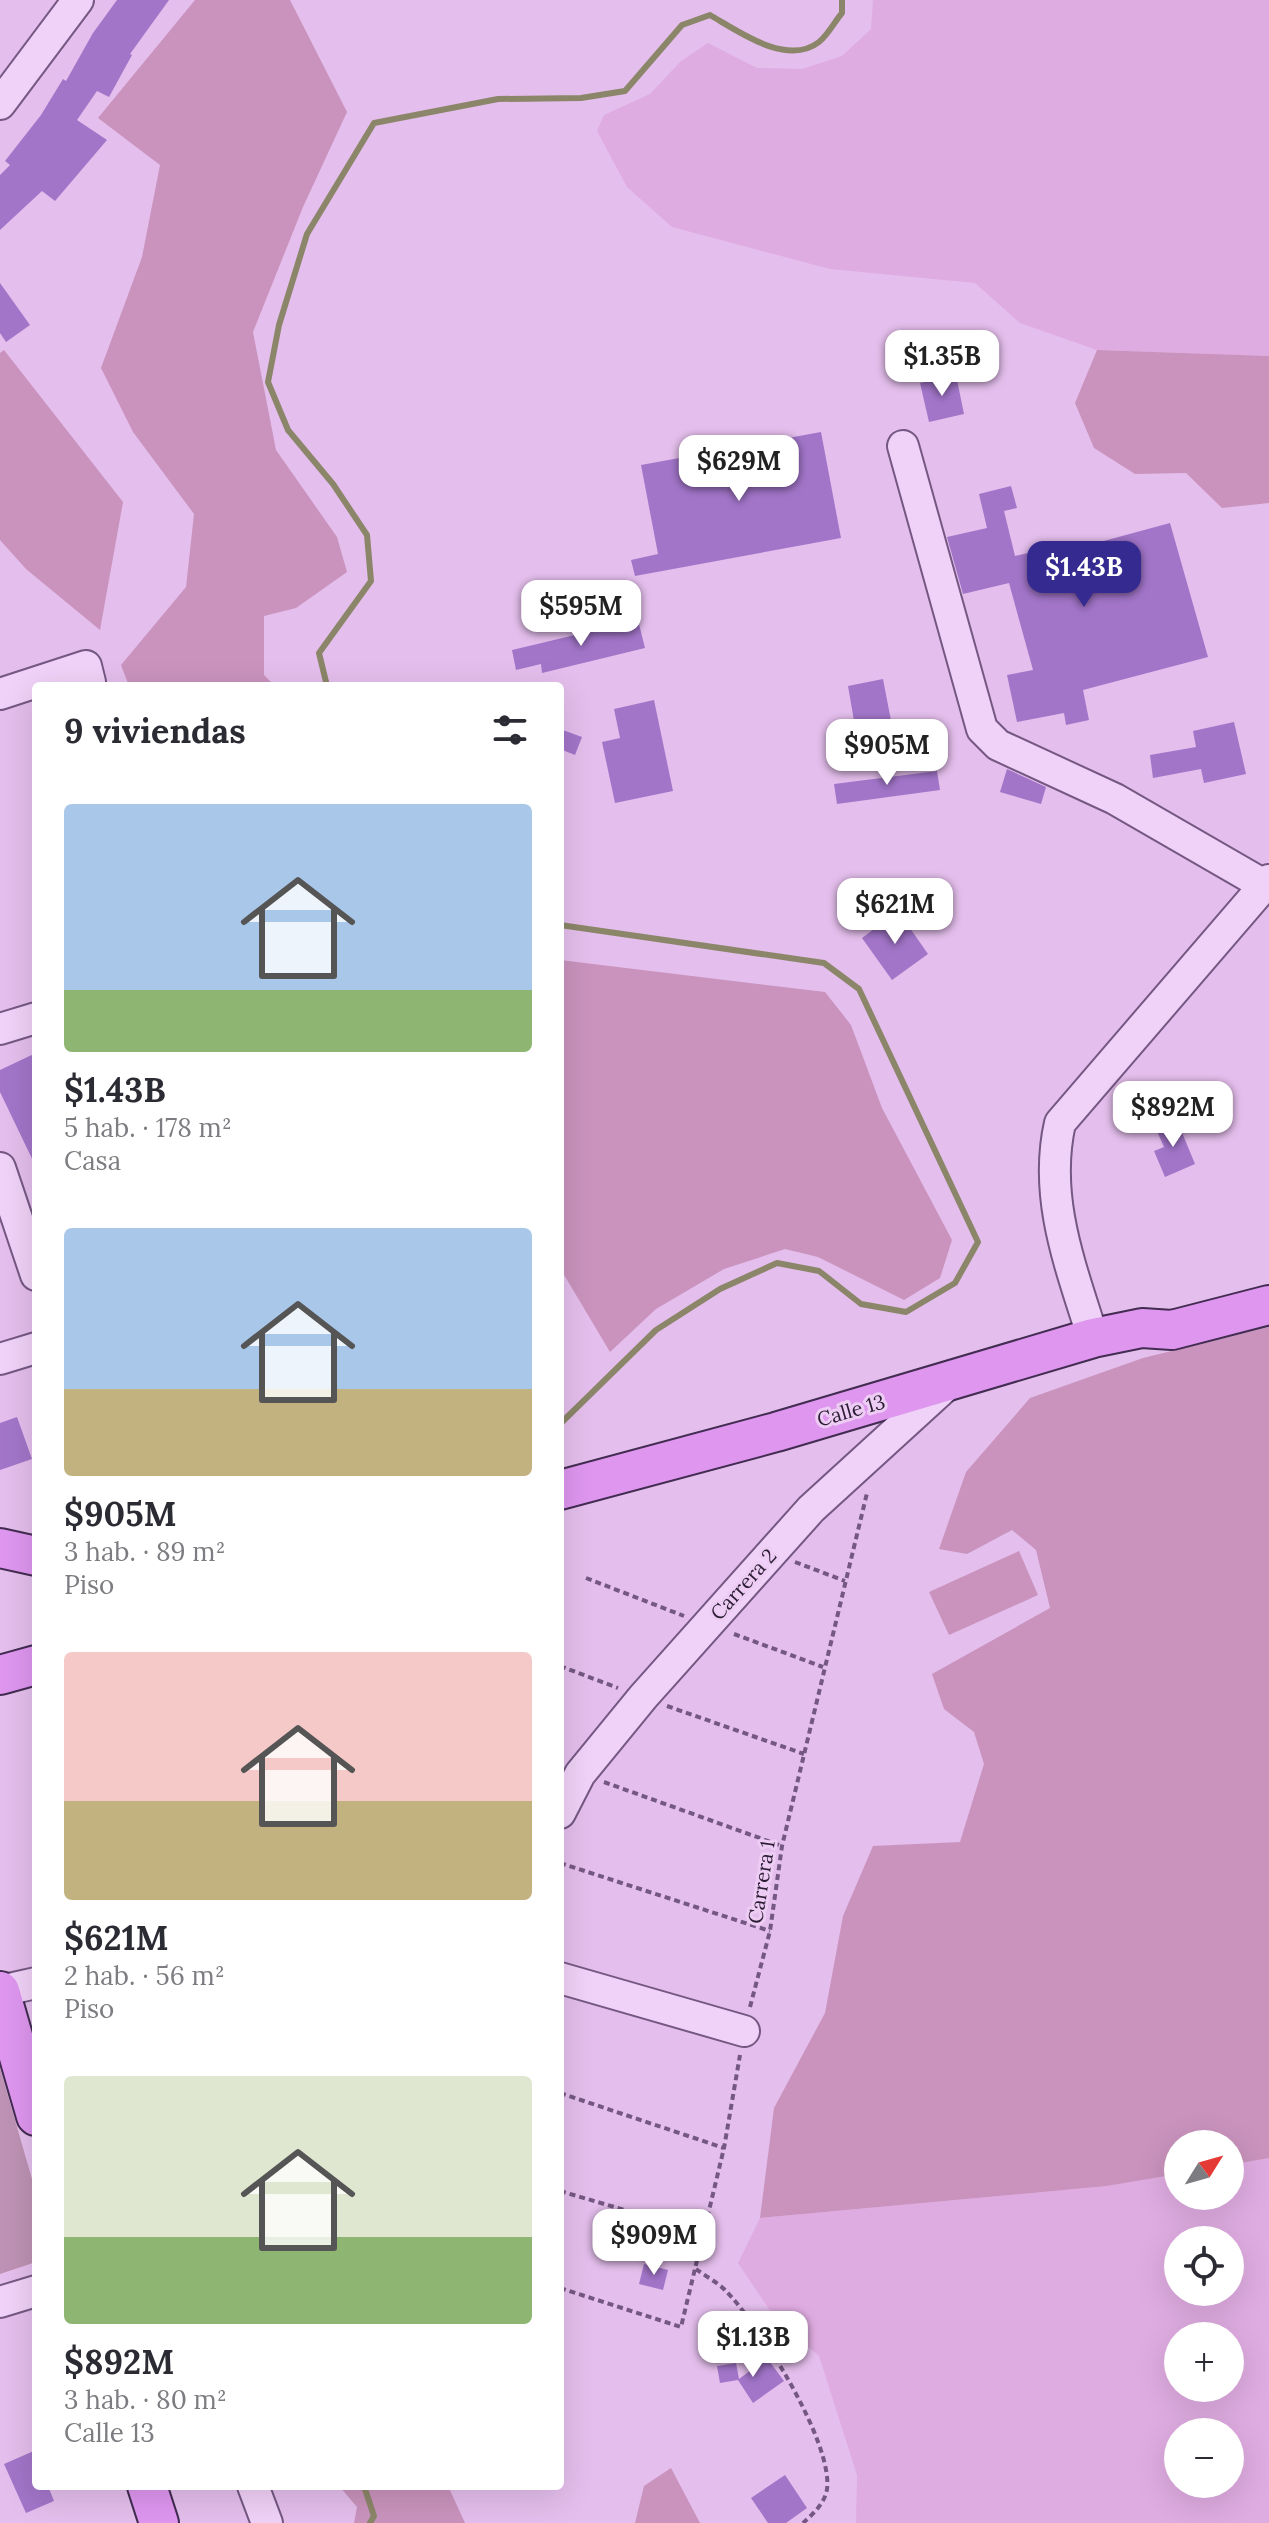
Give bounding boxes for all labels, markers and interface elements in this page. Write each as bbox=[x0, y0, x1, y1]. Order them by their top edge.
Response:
pin: $1.35B bbox=[877, 330, 1007, 398]
text: $1.35B bbox=[903, 339, 981, 372]
pin: $629M bbox=[683, 435, 795, 503]
text: $629M bbox=[697, 444, 781, 477]
pin: $1.43B bbox=[1019, 541, 1149, 609]
text: $1.43B bbox=[1045, 550, 1123, 583]
pin: $595M bbox=[525, 580, 637, 648]
text: $595M bbox=[539, 589, 623, 622]
icon: filters bbox=[488, 708, 532, 752]
text: 9 viviendas bbox=[64, 709, 246, 752]
pin: $905M bbox=[831, 719, 943, 787]
text: $905M bbox=[844, 728, 930, 761]
icon: home bbox=[226, 856, 370, 1000]
pin: $621M bbox=[839, 878, 951, 946]
text: $621M bbox=[855, 887, 935, 920]
text: $1.43B bbox=[64, 1068, 166, 1111]
pin: $892M bbox=[1117, 1081, 1229, 1149]
text: $892M bbox=[1131, 1090, 1215, 1123]
text: 5 hab. · 178 m² bbox=[64, 1111, 232, 1144]
text: Casa bbox=[64, 1144, 121, 1177]
icon: home bbox=[226, 1280, 370, 1424]
street label: Calle 13 bbox=[814, 1388, 888, 1432]
text: $905M bbox=[64, 1492, 177, 1535]
text: 3 hab. · 89 m² bbox=[64, 1535, 226, 1568]
street label: Carrera 2 bbox=[705, 1543, 781, 1625]
text: Piso bbox=[64, 1568, 114, 1601]
icon: home bbox=[226, 1704, 370, 1848]
street label: Carrera 1 bbox=[742, 1839, 780, 1925]
text: $621M bbox=[64, 1916, 169, 1959]
text: 2 hab. · 56 m² bbox=[64, 1959, 225, 1992]
text: Piso bbox=[64, 1992, 114, 2025]
icon: home bbox=[226, 2128, 370, 2272]
north arrow bbox=[1164, 2130, 1244, 2210]
map controls bbox=[1164, 2130, 1244, 2498]
pin: $909M bbox=[598, 2209, 710, 2277]
text: $909M bbox=[610, 2218, 698, 2251]
button: locate bbox=[1164, 2226, 1244, 2306]
pin: $1.13B bbox=[688, 2311, 818, 2379]
text: $1.13B bbox=[716, 2320, 790, 2353]
button: + bbox=[1164, 2322, 1244, 2402]
text: $892M bbox=[64, 2340, 174, 2383]
text: 3 hab. · 80 m² bbox=[64, 2383, 227, 2416]
text: Calle 13 bbox=[64, 2416, 155, 2449]
button: − bbox=[1164, 2418, 1244, 2498]

